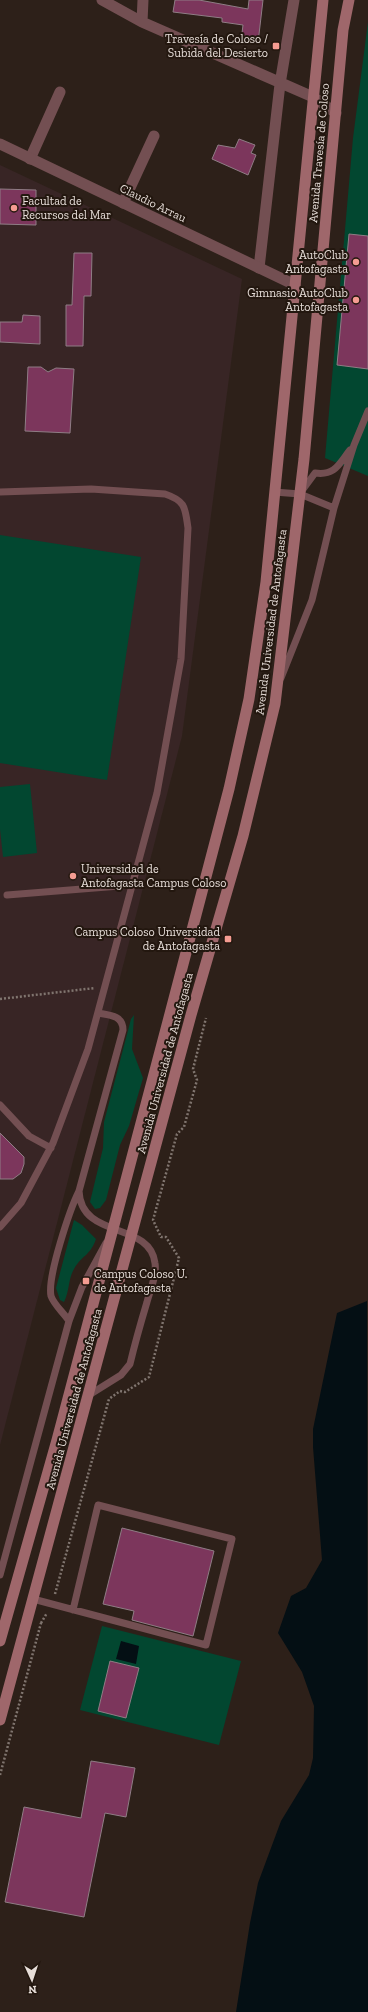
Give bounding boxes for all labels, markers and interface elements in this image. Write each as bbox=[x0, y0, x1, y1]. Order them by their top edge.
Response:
place label: Travesía de Coloso / Subida del Desierto bbox=[165, 32, 268, 60]
marker: Travesía de Coloso / Subida del Desierto bbox=[271, 41, 281, 51]
street label: Avenida Travesía de Coloso bbox=[306, 83, 332, 223]
street label: Claudio Arrau bbox=[117, 181, 189, 225]
place label: Facultad de Recursos del Mar bbox=[22, 194, 111, 222]
marker: Facultad de Recursos del Mar bbox=[9, 203, 19, 213]
place label: AutoClub Antofagasta bbox=[285, 248, 348, 276]
marker: AutoClub Antofagasta bbox=[351, 257, 361, 267]
place label: Gimnasio AutoClub Antofagasta bbox=[247, 286, 348, 314]
marker: Gimnasio AutoClub Antofagasta bbox=[351, 295, 361, 305]
street label: Avenida Universidad de Antofagasta bbox=[253, 528, 289, 716]
place label: Universidad de Antofagasta Campus Coloso bbox=[81, 862, 226, 890]
marker: Universidad de Antofagasta Campus Coloso bbox=[68, 871, 78, 881]
place label: Campus Coloso Universidad de Antofagasta bbox=[75, 925, 220, 953]
marker: Campus Coloso Universidad de Antofagasta bbox=[223, 934, 233, 944]
street label: Avenida Universidad de Antofagasta bbox=[134, 971, 196, 1155]
place label: Campus Coloso U. de Antofagasta bbox=[94, 1267, 187, 1295]
marker: Campus Coloso U. de Antofagasta bbox=[81, 1276, 91, 1286]
street label: Avenida Universidad de Antofagasta bbox=[43, 1307, 105, 1491]
north arrow bbox=[12, 1960, 52, 2000]
text: N bbox=[27, 1983, 37, 1996]

